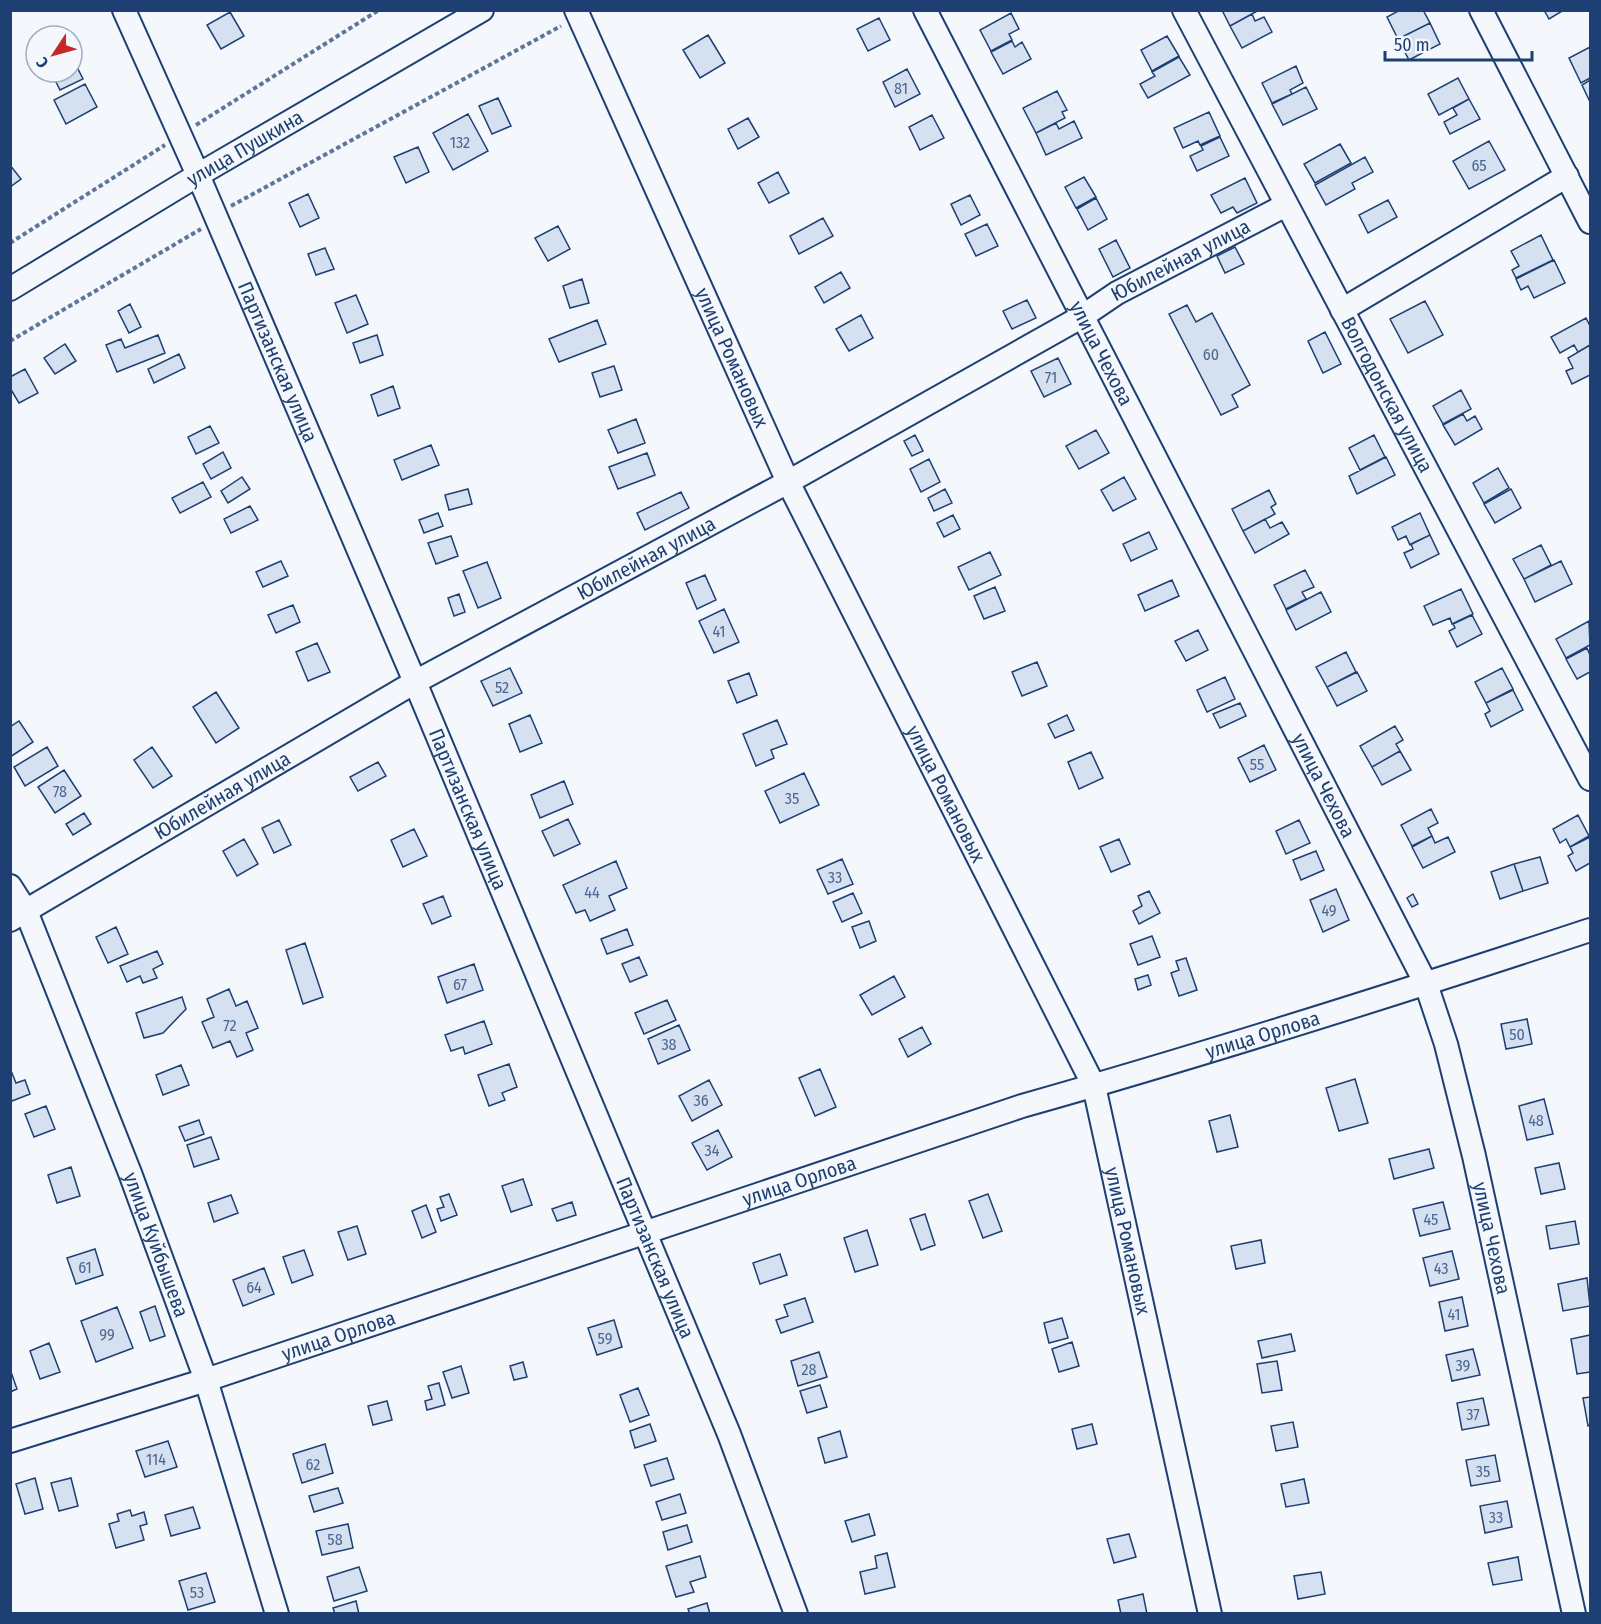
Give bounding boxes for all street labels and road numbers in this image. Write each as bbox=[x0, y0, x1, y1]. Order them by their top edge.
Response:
street label: улица Пушкина bbox=[182, 105, 307, 191]
street label: Юбилейная улица bbox=[1107, 214, 1254, 306]
street label: Партизанская улица bbox=[233, 278, 323, 446]
street label: улица Романовых bbox=[690, 284, 774, 431]
street label: улица Чехова bbox=[1065, 297, 1138, 410]
street label: Волгодонская улица bbox=[1336, 313, 1438, 477]
street label: Юбилейная улица bbox=[573, 511, 719, 605]
street label: улица Романовых bbox=[901, 721, 991, 867]
street label: Партизанская улица bbox=[424, 725, 512, 893]
street label: улица Чехова bbox=[1287, 729, 1361, 842]
street label: Юбилейная улица bbox=[150, 746, 294, 845]
street label: улица Орлова bbox=[1203, 1006, 1323, 1064]
street label: улица Орлова bbox=[739, 1151, 859, 1211]
street label: улица Романовых bbox=[1100, 1165, 1156, 1317]
street label: улица Куйбышева bbox=[119, 1169, 194, 1321]
street label: Партизанская улица bbox=[611, 1173, 700, 1342]
street label: улица Чехова bbox=[1468, 1180, 1516, 1296]
street label: улица Орлова bbox=[279, 1305, 398, 1366]

